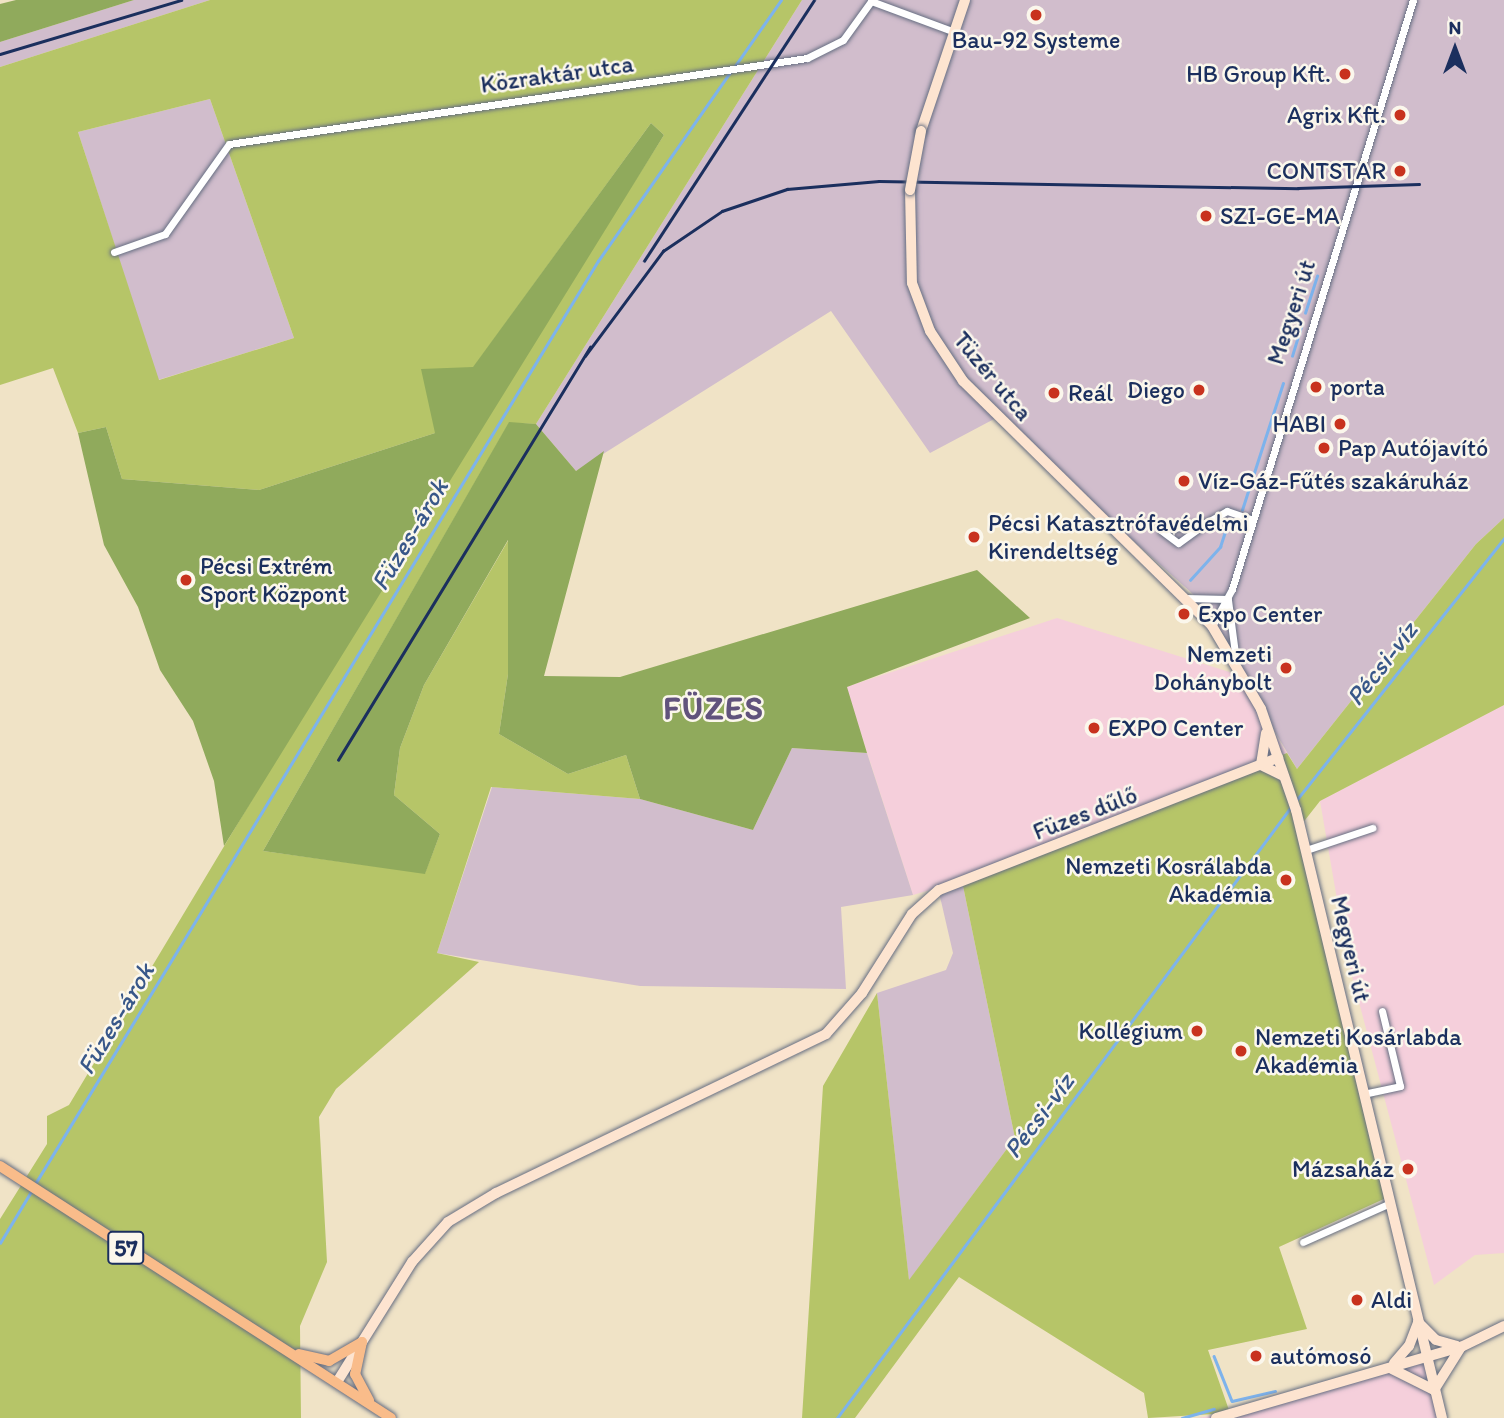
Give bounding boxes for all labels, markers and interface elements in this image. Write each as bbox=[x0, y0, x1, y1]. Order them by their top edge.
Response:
marker: Bau-92 Systeme bbox=[1028, 7, 1044, 23]
north arrow bbox=[1420, 14, 1490, 84]
text: N bbox=[1449, 16, 1461, 39]
place label: Bau-92 Systeme bbox=[952, 26, 1120, 54]
street label: Közraktár utca bbox=[479, 49, 635, 99]
place label: HB Group Kft. bbox=[1186, 60, 1331, 88]
marker: HB Group Kft. bbox=[1337, 66, 1353, 82]
place label: Agrix Kft. bbox=[1287, 101, 1386, 129]
marker: Agrix Kft. bbox=[1392, 107, 1408, 123]
place label: CONTSTAR bbox=[1266, 157, 1386, 185]
marker: CONTSTAR bbox=[1392, 163, 1408, 179]
place label: SZI-GE-MA bbox=[1220, 202, 1340, 230]
marker: SZI-GE-MA bbox=[1198, 208, 1214, 224]
street label: Megyeri út bbox=[1261, 256, 1321, 368]
street label: Tüzér utca bbox=[948, 326, 1038, 426]
place label: porta bbox=[1330, 373, 1385, 401]
place label: Diego bbox=[1127, 376, 1185, 404]
place label: Reál bbox=[1068, 379, 1113, 407]
marker: porta bbox=[1308, 379, 1324, 395]
marker: Diego bbox=[1191, 382, 1207, 398]
marker: Reál bbox=[1046, 385, 1062, 401]
place label: HABI bbox=[1273, 410, 1326, 438]
marker: HABI bbox=[1332, 416, 1348, 432]
place label: Pap Autójavító bbox=[1338, 434, 1488, 462]
marker: Pap Autójavító bbox=[1316, 440, 1332, 456]
place label: Víz-Gáz-Fűtés szakáruház bbox=[1198, 467, 1468, 495]
marker: Víz-Gáz-Fűtés szakáruház bbox=[1176, 473, 1192, 489]
water label: Füzes-árok bbox=[365, 474, 455, 596]
place label: Pécsi Katasztrófavédelmi Kirendeltség bbox=[988, 509, 1248, 565]
marker: Pécsi Katasztrófavédelmi Kirendeltség bbox=[966, 529, 982, 545]
place label: Pécsi Extrém Sport Központ bbox=[200, 552, 347, 608]
marker: Pécsi Extrém Sport Központ bbox=[178, 572, 194, 588]
place label: Expo Center bbox=[1198, 600, 1323, 628]
marker: Expo Center bbox=[1176, 606, 1192, 622]
water label: Pécsi-víz bbox=[1340, 616, 1424, 712]
place label: Nemzeti Dohánybolt bbox=[1154, 640, 1272, 696]
marker: Nemzeti Dohánybolt bbox=[1278, 660, 1294, 676]
district label: FÜZES bbox=[664, 689, 764, 727]
place label: EXPO Center bbox=[1108, 714, 1243, 742]
marker: EXPO Center bbox=[1086, 720, 1102, 736]
street label: Füzes dűlő bbox=[1029, 780, 1141, 846]
place label: Nemzeti Kosrálabda Akadémia bbox=[1065, 852, 1272, 908]
marker: Nemzeti Kosrálabda Akadémia bbox=[1278, 872, 1294, 888]
street label: Megyeri út bbox=[1325, 893, 1377, 1005]
water label: Füzes-árok bbox=[71, 958, 161, 1080]
place label: Kollégium bbox=[1079, 1017, 1183, 1045]
marker: Kollégium bbox=[1189, 1023, 1205, 1039]
place label: Nemzeti Kosárlabda Akadémia bbox=[1255, 1023, 1462, 1079]
marker: Nemzeti Kosárlabda Akadémia bbox=[1233, 1043, 1249, 1059]
water label: Pécsi-víz bbox=[997, 1067, 1081, 1165]
place label: Mázsaház bbox=[1292, 1155, 1394, 1183]
marker: Mázsaház bbox=[1400, 1161, 1416, 1177]
road number: 57 bbox=[107, 1228, 145, 1268]
place label: Aldi bbox=[1371, 1286, 1412, 1314]
marker: Aldi bbox=[1349, 1292, 1365, 1308]
place label: autómosó bbox=[1270, 1342, 1372, 1370]
marker: autómosó bbox=[1248, 1348, 1264, 1364]

